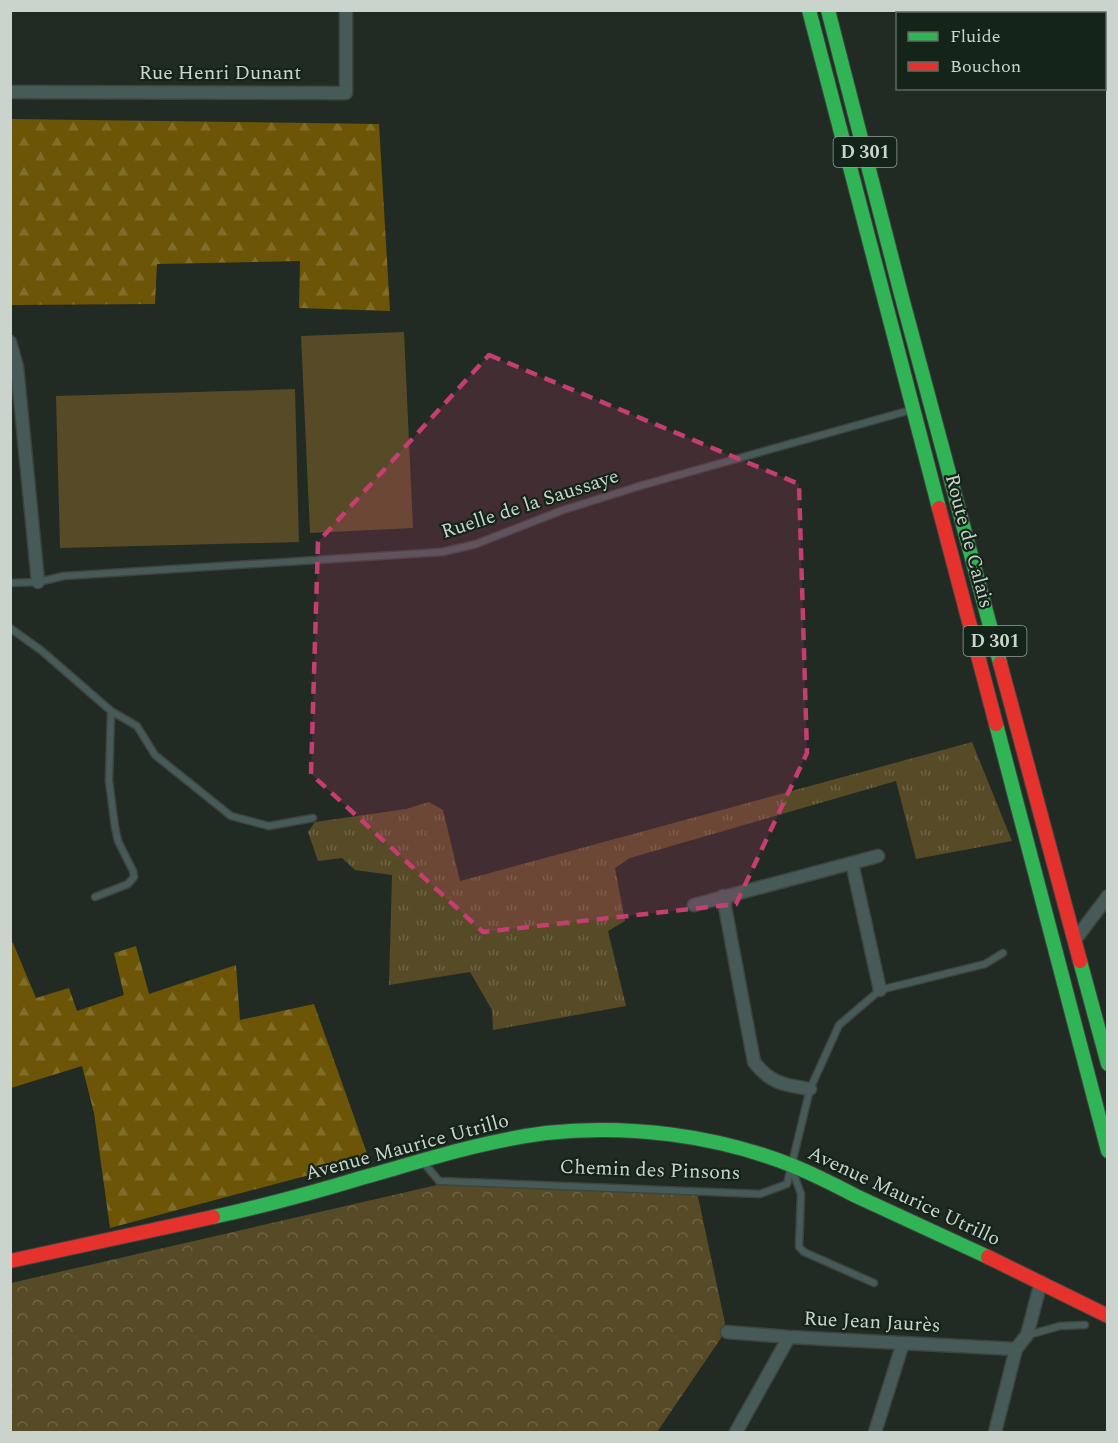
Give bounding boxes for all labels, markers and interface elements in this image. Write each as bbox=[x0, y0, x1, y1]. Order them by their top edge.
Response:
legend bbox=[896, 12, 1106, 90]
text: Fluide bbox=[950, 23, 1001, 50]
text: Bouchon bbox=[950, 53, 1021, 80]
street label: Rue Henri Dunant bbox=[139, 58, 301, 88]
road number: D 301 bbox=[834, 137, 896, 167]
street label: Ruelle de la Saussaye bbox=[437, 461, 623, 547]
street label: Route de Calais bbox=[937, 471, 1001, 611]
road number: D 301 bbox=[964, 626, 1026, 656]
street label: Avenue Maurice Utrillo bbox=[302, 1105, 512, 1189]
street label: Avenue Maurice Utrillo bbox=[803, 1138, 1005, 1254]
street label: Chemin des Pinsons bbox=[559, 1152, 741, 1188]
street label: Rue Jean Jaurès bbox=[803, 1303, 941, 1341]

